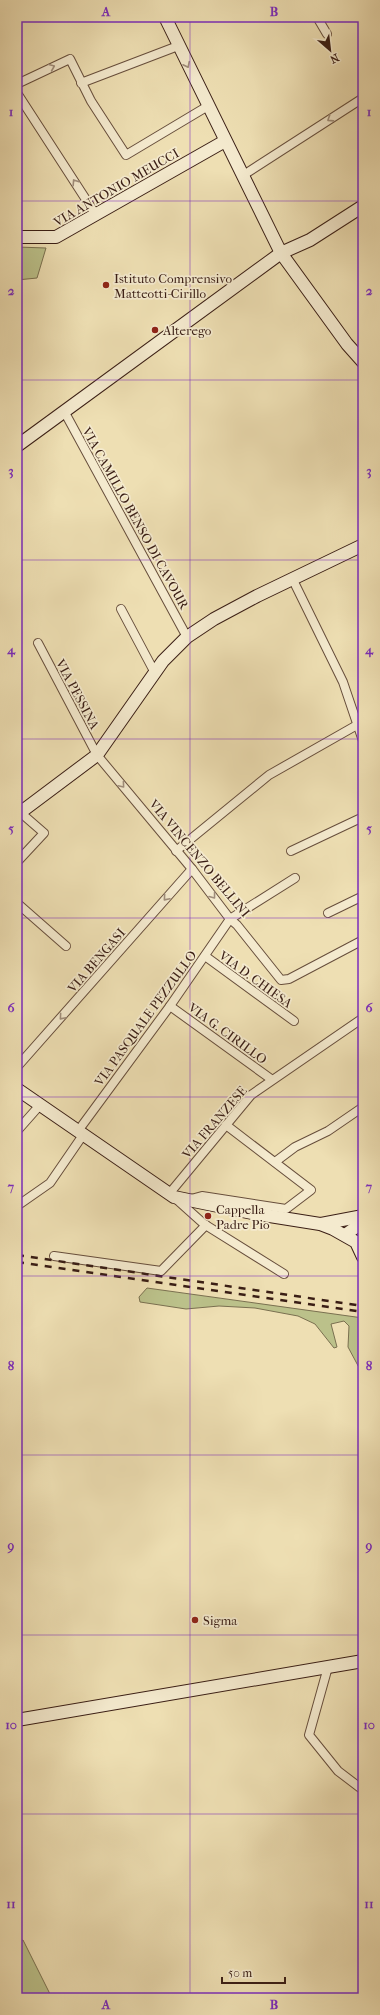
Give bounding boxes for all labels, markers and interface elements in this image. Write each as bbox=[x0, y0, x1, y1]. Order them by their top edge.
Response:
text: A bbox=[101, 4, 111, 19]
text: B bbox=[270, 4, 279, 19]
north arrow bbox=[310, 30, 350, 70]
text: N bbox=[327, 51, 341, 66]
one-way arrow bbox=[182, 61, 190, 68]
one-way arrow bbox=[47, 64, 55, 72]
text: 1 bbox=[9, 104, 14, 119]
text: 1 bbox=[367, 104, 372, 119]
one-way arrow bbox=[327, 115, 334, 122]
street label: VIA ANTONIO MEUCCI bbox=[50, 145, 182, 230]
one-way arrow bbox=[72, 179, 80, 186]
place label: Istituto Comprensivo Matteotti-Cirillo bbox=[114, 271, 232, 301]
marker: Istituto Comprensivo Matteotti-Cirillo bbox=[101, 280, 111, 290]
text: 2 bbox=[8, 283, 15, 298]
text: 2 bbox=[366, 283, 373, 298]
place label: Alterego bbox=[162, 323, 212, 338]
marker: Alterego bbox=[150, 325, 160, 335]
street label: VIA CAMILLO BENSO DI CAVOUR bbox=[79, 424, 192, 612]
text: 3 bbox=[8, 463, 14, 479]
text: 3 bbox=[366, 463, 372, 479]
text: 4 bbox=[6, 642, 16, 658]
text: 4 bbox=[364, 642, 374, 658]
street label: VIA PESSINA bbox=[52, 656, 103, 732]
one-way arrow bbox=[117, 780, 124, 788]
street label: VIA VINCENZO BELLINI bbox=[146, 796, 253, 920]
text: 5 bbox=[8, 821, 14, 836]
text: 5 bbox=[366, 821, 372, 836]
one-way arrow bbox=[208, 892, 215, 899]
one-way arrow bbox=[164, 893, 171, 901]
street label: VIA BENGASI bbox=[64, 925, 128, 996]
street label: VIA D. CHIESA bbox=[215, 947, 296, 1011]
street label: VIA PASQUALE PEZZULLO bbox=[91, 948, 200, 1090]
street label: VIA G. CIRILLO bbox=[185, 999, 270, 1067]
text: 6 bbox=[7, 1000, 15, 1015]
text: 6 bbox=[365, 1000, 373, 1015]
one-way arrow bbox=[60, 1012, 67, 1019]
street label: VIA FRANZESE bbox=[178, 1083, 250, 1162]
text: 7 bbox=[7, 1179, 15, 1194]
text: 7 bbox=[365, 1179, 373, 1194]
place label: Cappella Padre Pio bbox=[216, 1202, 270, 1232]
marker: Cappella Padre Pio bbox=[203, 1211, 213, 1221]
text: 8 bbox=[8, 1358, 15, 1373]
text: 8 bbox=[366, 1358, 373, 1373]
text: 9 bbox=[7, 1538, 15, 1554]
text: 9 bbox=[365, 1538, 373, 1554]
place label: Sigma bbox=[203, 1613, 238, 1628]
marker: Sigma bbox=[190, 1615, 200, 1625]
text: 10 bbox=[5, 1717, 17, 1732]
text: 10 bbox=[363, 1717, 375, 1732]
text: 11 bbox=[6, 1896, 16, 1911]
text: 11 bbox=[364, 1896, 374, 1911]
scale bar bbox=[222, 1959, 285, 1985]
text: 50 m bbox=[228, 1966, 252, 1980]
text: A bbox=[101, 1997, 111, 2012]
text: B bbox=[270, 1997, 279, 2012]

